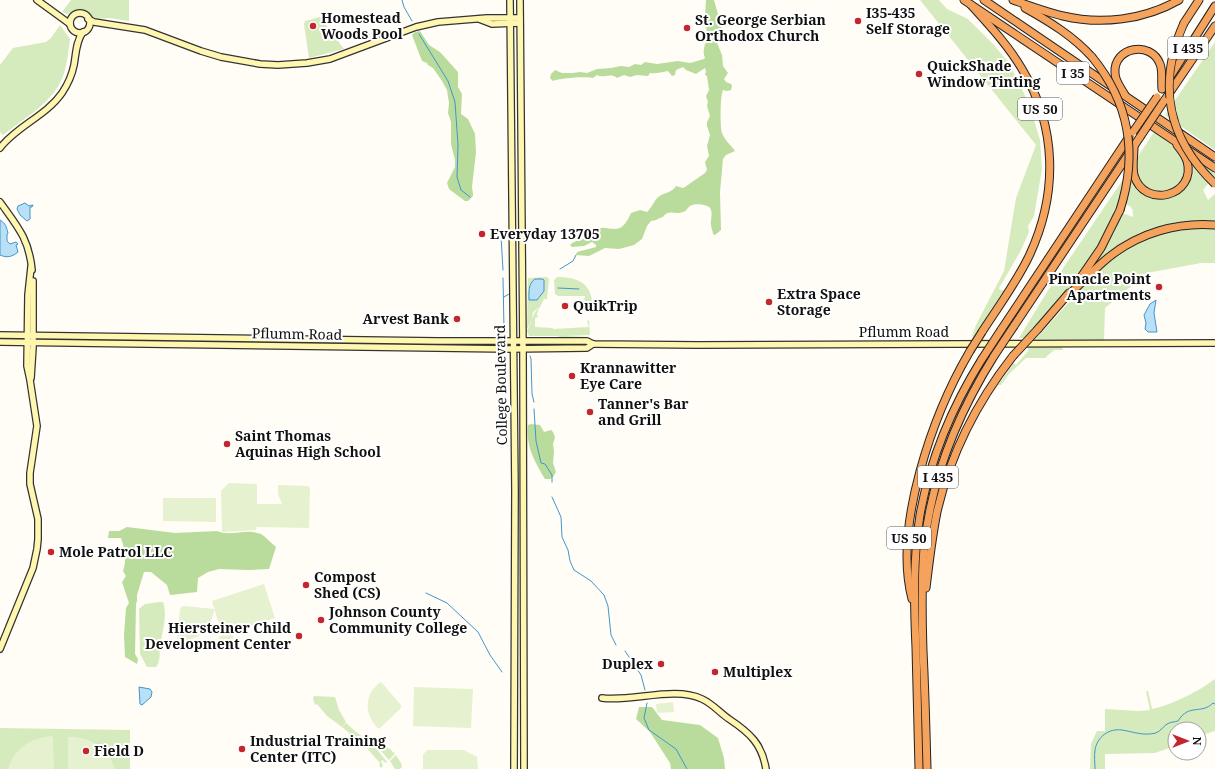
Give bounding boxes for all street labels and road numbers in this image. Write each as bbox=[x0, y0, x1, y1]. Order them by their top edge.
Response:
road number: I 435 bbox=[1168, 37, 1208, 59]
road number: I 35 bbox=[1057, 62, 1089, 84]
road number: US 50 bbox=[1018, 98, 1062, 120]
street label: Pflumm Road bbox=[859, 322, 950, 341]
street label: Pflumm Road bbox=[252, 323, 343, 344]
street label: College Boulevard bbox=[490, 324, 511, 445]
road number: I 435 bbox=[918, 466, 958, 488]
road number: US 50 bbox=[887, 527, 931, 549]

